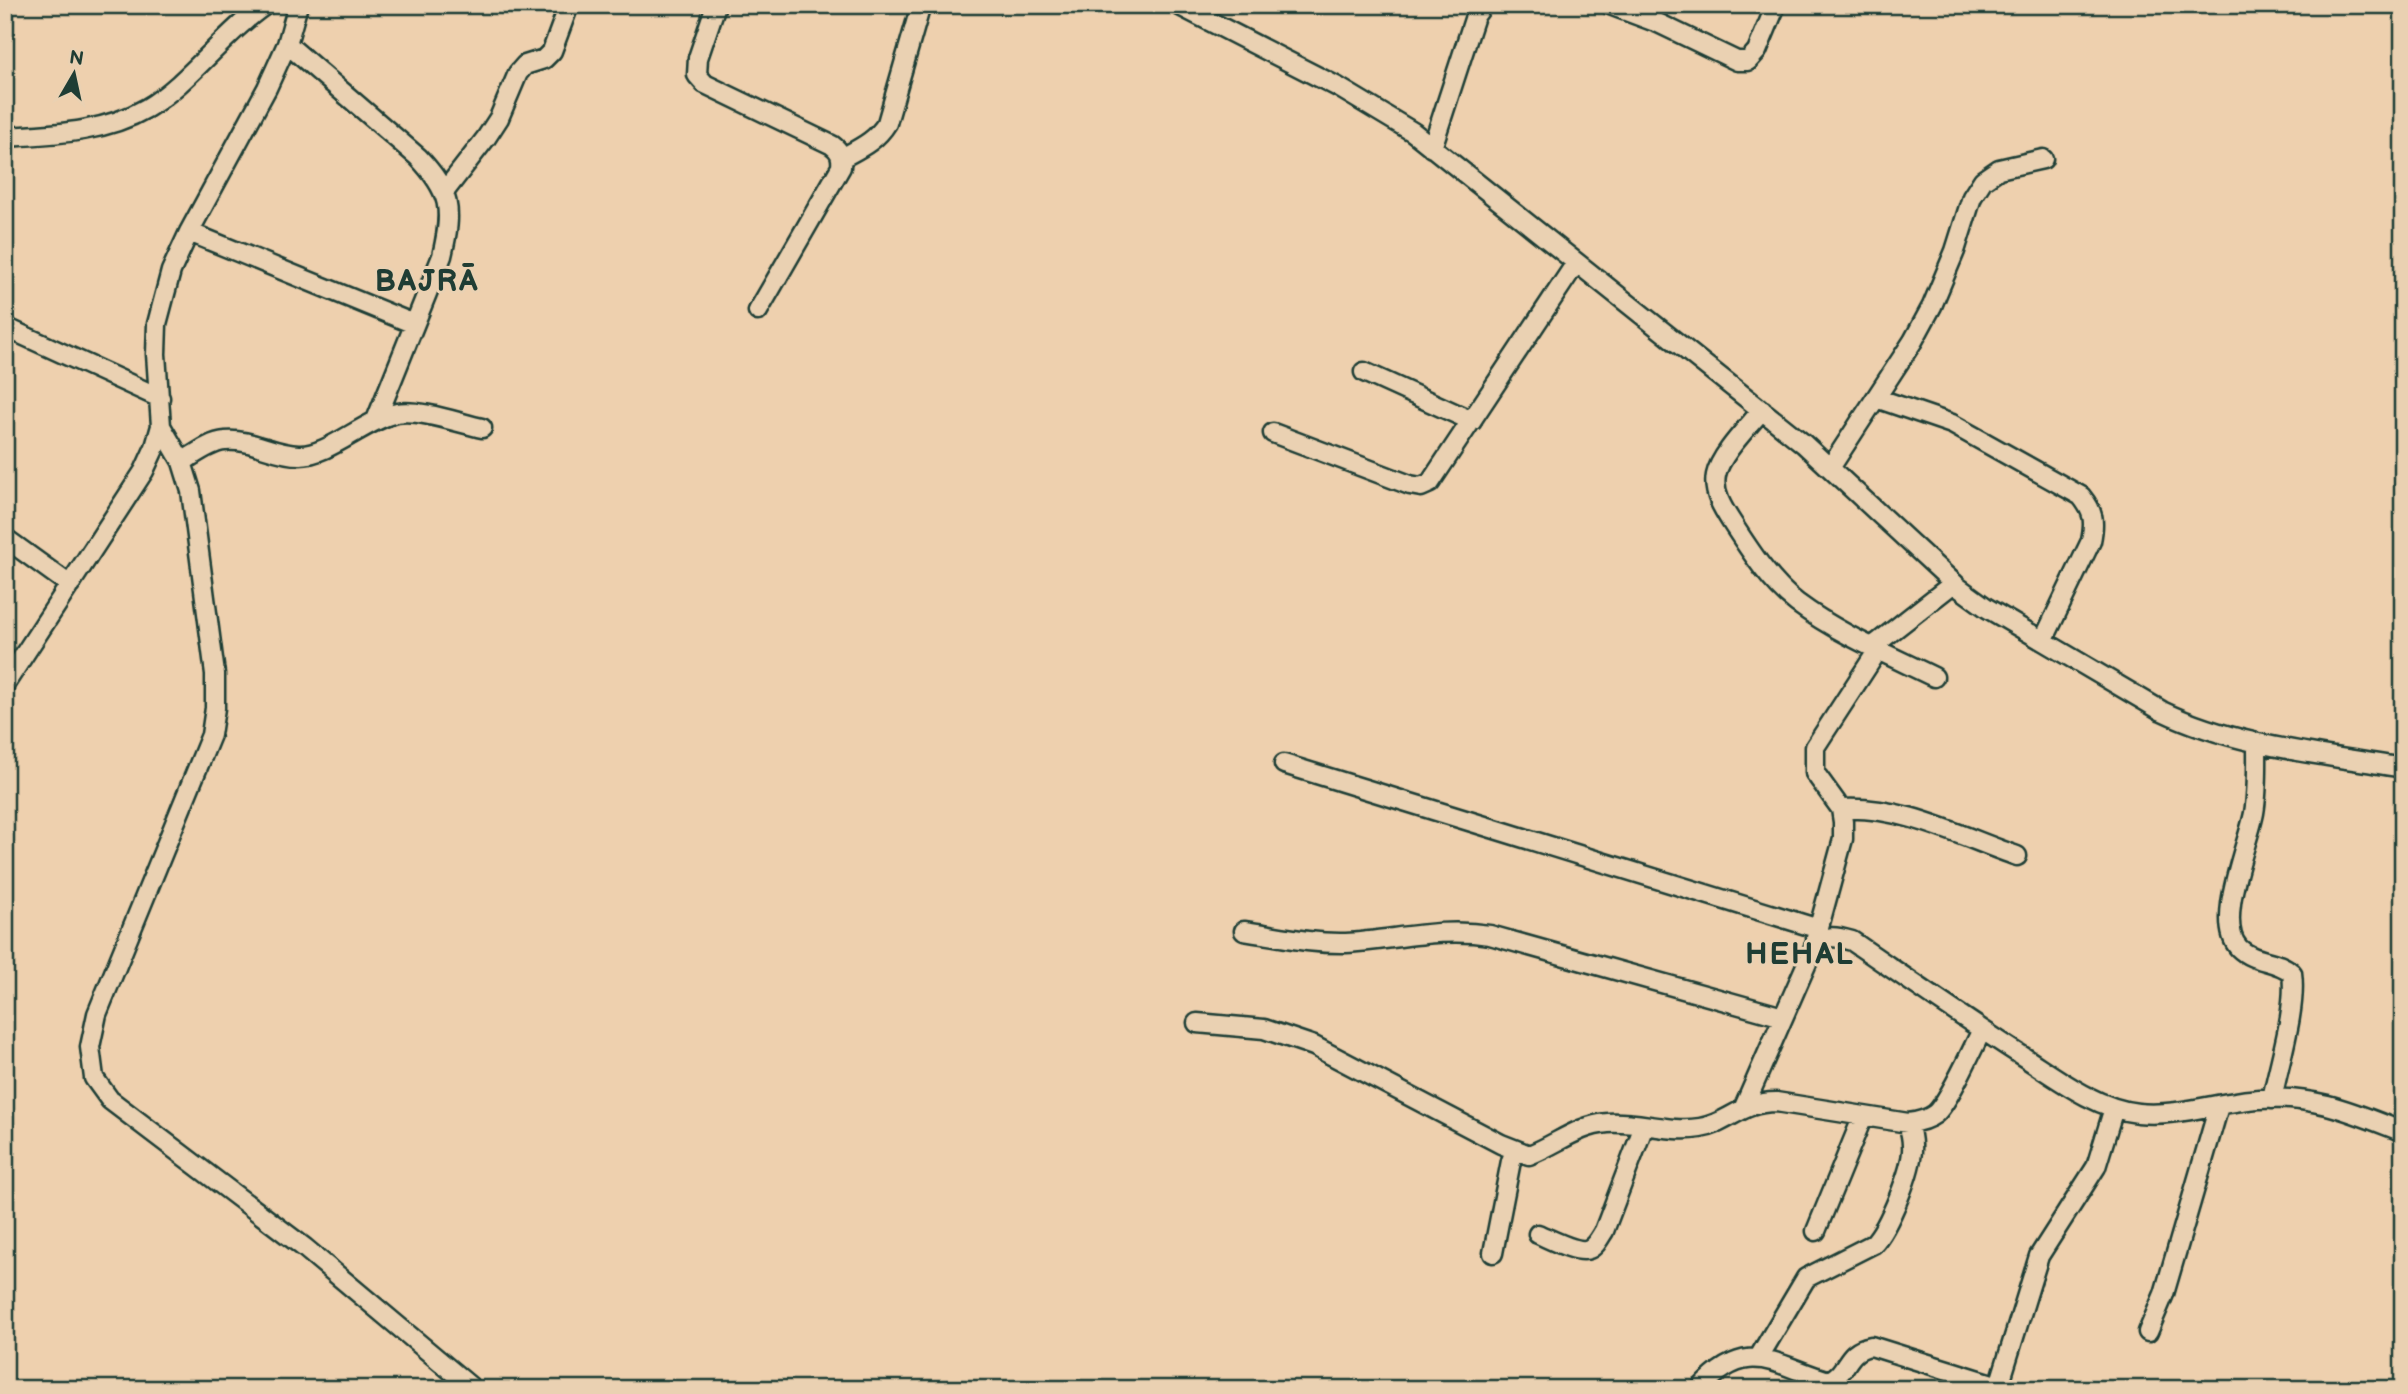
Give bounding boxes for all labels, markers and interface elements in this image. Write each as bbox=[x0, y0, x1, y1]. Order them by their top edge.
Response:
north arrow bbox=[38, 38, 108, 108]
text: N bbox=[68, 46, 85, 71]
district label: BAJRĀ bbox=[375, 262, 479, 300]
district label: HEHAL bbox=[1745, 937, 1855, 973]

